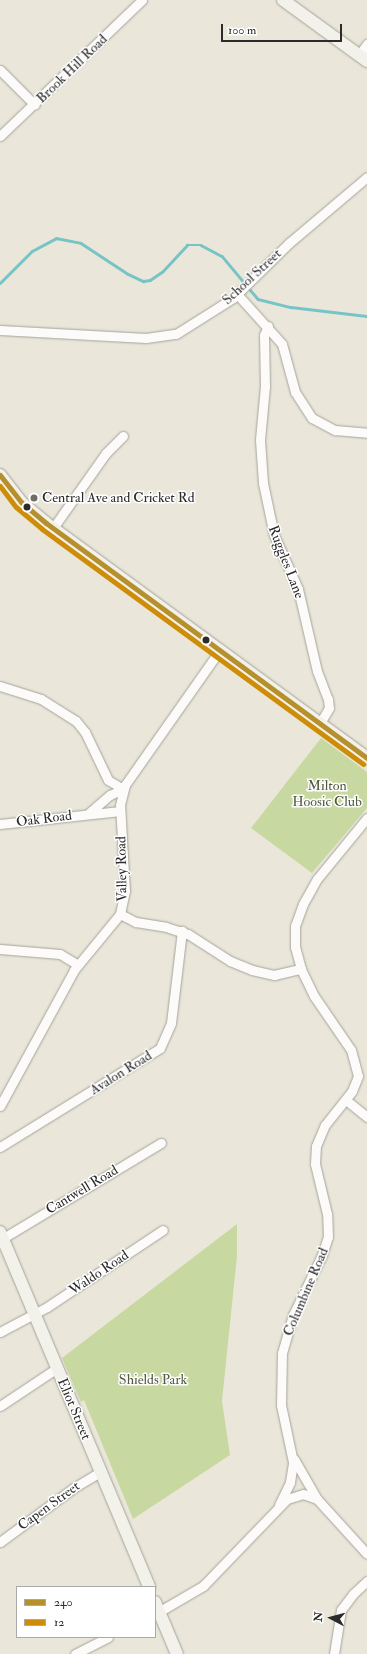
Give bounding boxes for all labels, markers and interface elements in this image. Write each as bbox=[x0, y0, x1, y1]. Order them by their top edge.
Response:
scale bar bbox=[223, 16, 344, 42]
text: 100 m bbox=[228, 23, 256, 38]
street label: Brook Hill Road bbox=[33, 31, 111, 107]
street label: School Street bbox=[219, 245, 285, 309]
place label: Central Ave and Cricket Rd bbox=[42, 490, 195, 506]
marker: Central Ave and Cricket Rd bbox=[29, 493, 39, 503]
unlabelled marker bbox=[22, 502, 32, 512]
street label: Ruggles Lane bbox=[264, 523, 308, 601]
unlabelled marker bbox=[201, 635, 211, 645]
park label: Milton Hoosic Club bbox=[292, 778, 362, 810]
street label: Oak Road bbox=[15, 807, 73, 831]
street label: Valley Road bbox=[113, 836, 131, 902]
street label: Avalon Road bbox=[87, 1047, 155, 1099]
street label: Cantwell Road bbox=[43, 1162, 121, 1218]
street label: Columbine Road bbox=[280, 1245, 332, 1339]
street label: Waldo Road bbox=[66, 1247, 132, 1299]
park label: Shields Park bbox=[119, 1372, 187, 1388]
street label: Eliot Street bbox=[54, 1376, 94, 1442]
street label: Capen Street bbox=[15, 1478, 83, 1534]
legend bbox=[16, 1586, 156, 1638]
text: 240 bbox=[54, 1595, 73, 1610]
north arrow bbox=[311, 1598, 351, 1638]
text: N bbox=[312, 1611, 326, 1622]
text: 12 bbox=[54, 1615, 64, 1630]

